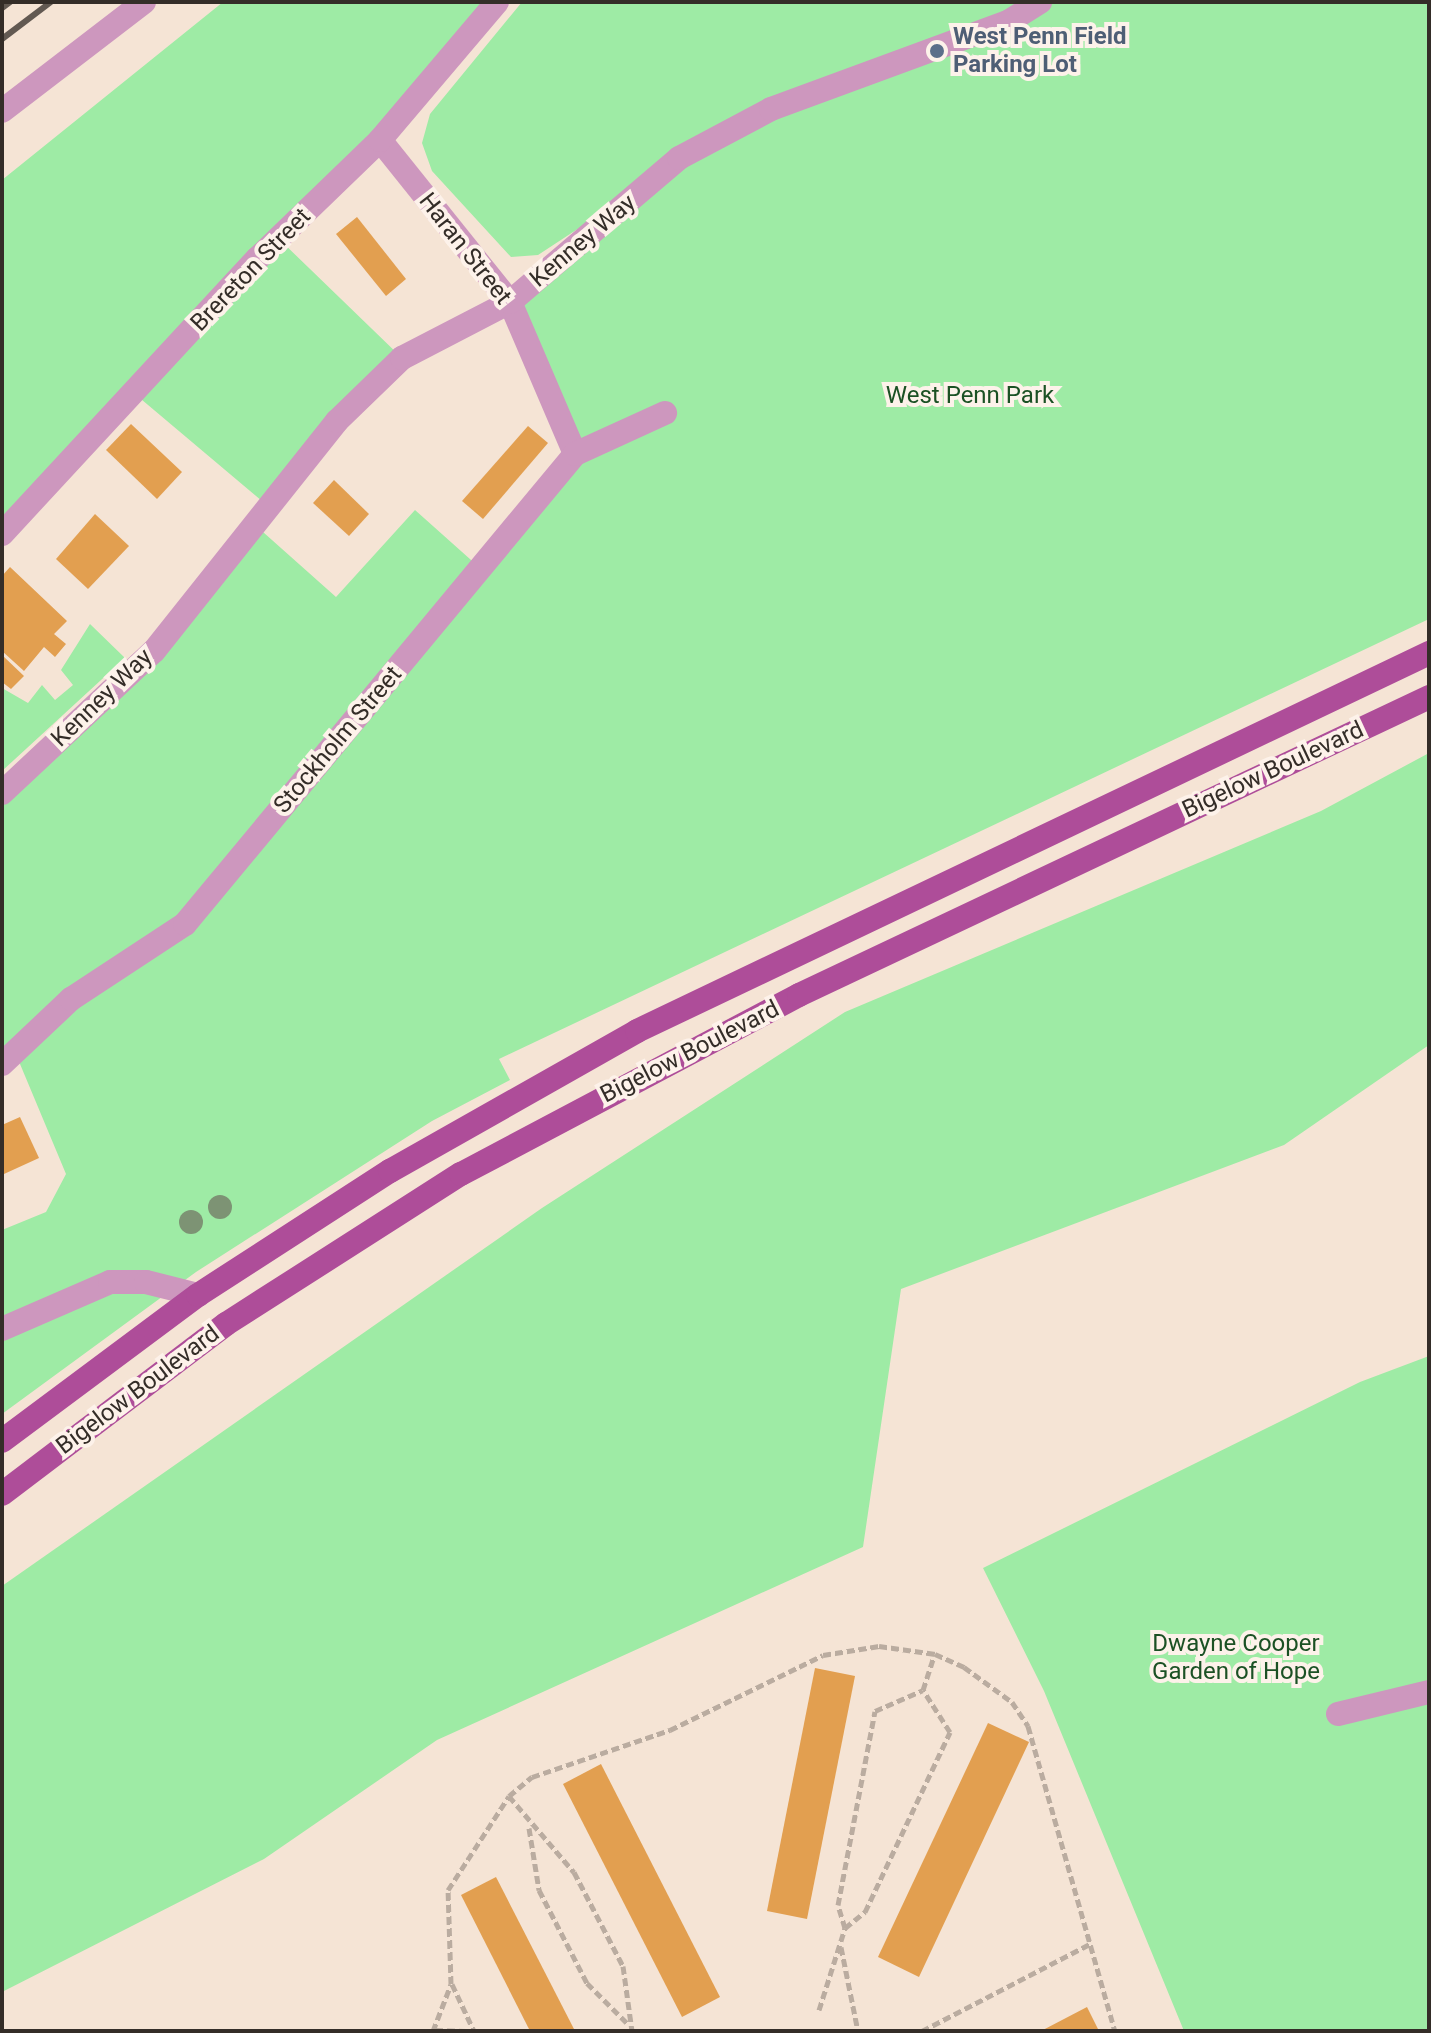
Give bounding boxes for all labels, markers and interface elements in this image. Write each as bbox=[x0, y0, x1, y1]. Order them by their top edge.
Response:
place label: West Penn Field Parking Lot bbox=[953, 23, 1127, 79]
marker: West Penn Field Parking Lot bbox=[928, 42, 946, 60]
street label: Haran Street bbox=[413, 188, 517, 310]
street label: Kenney Way bbox=[524, 189, 642, 293]
street label: Brereton Street bbox=[185, 202, 317, 338]
park label: West Penn Park bbox=[886, 382, 1054, 410]
street label: Kenney Way bbox=[46, 643, 158, 753]
street label: Stockholm Street bbox=[268, 661, 408, 819]
street label: Bigelow Boulevard bbox=[1178, 715, 1368, 825]
street label: Bigelow Boulevard bbox=[596, 995, 784, 1109]
street label: Bigelow Boulevard bbox=[51, 1319, 225, 1461]
park label: Dwayne Cooper Garden of Hope bbox=[1152, 1630, 1320, 1686]

